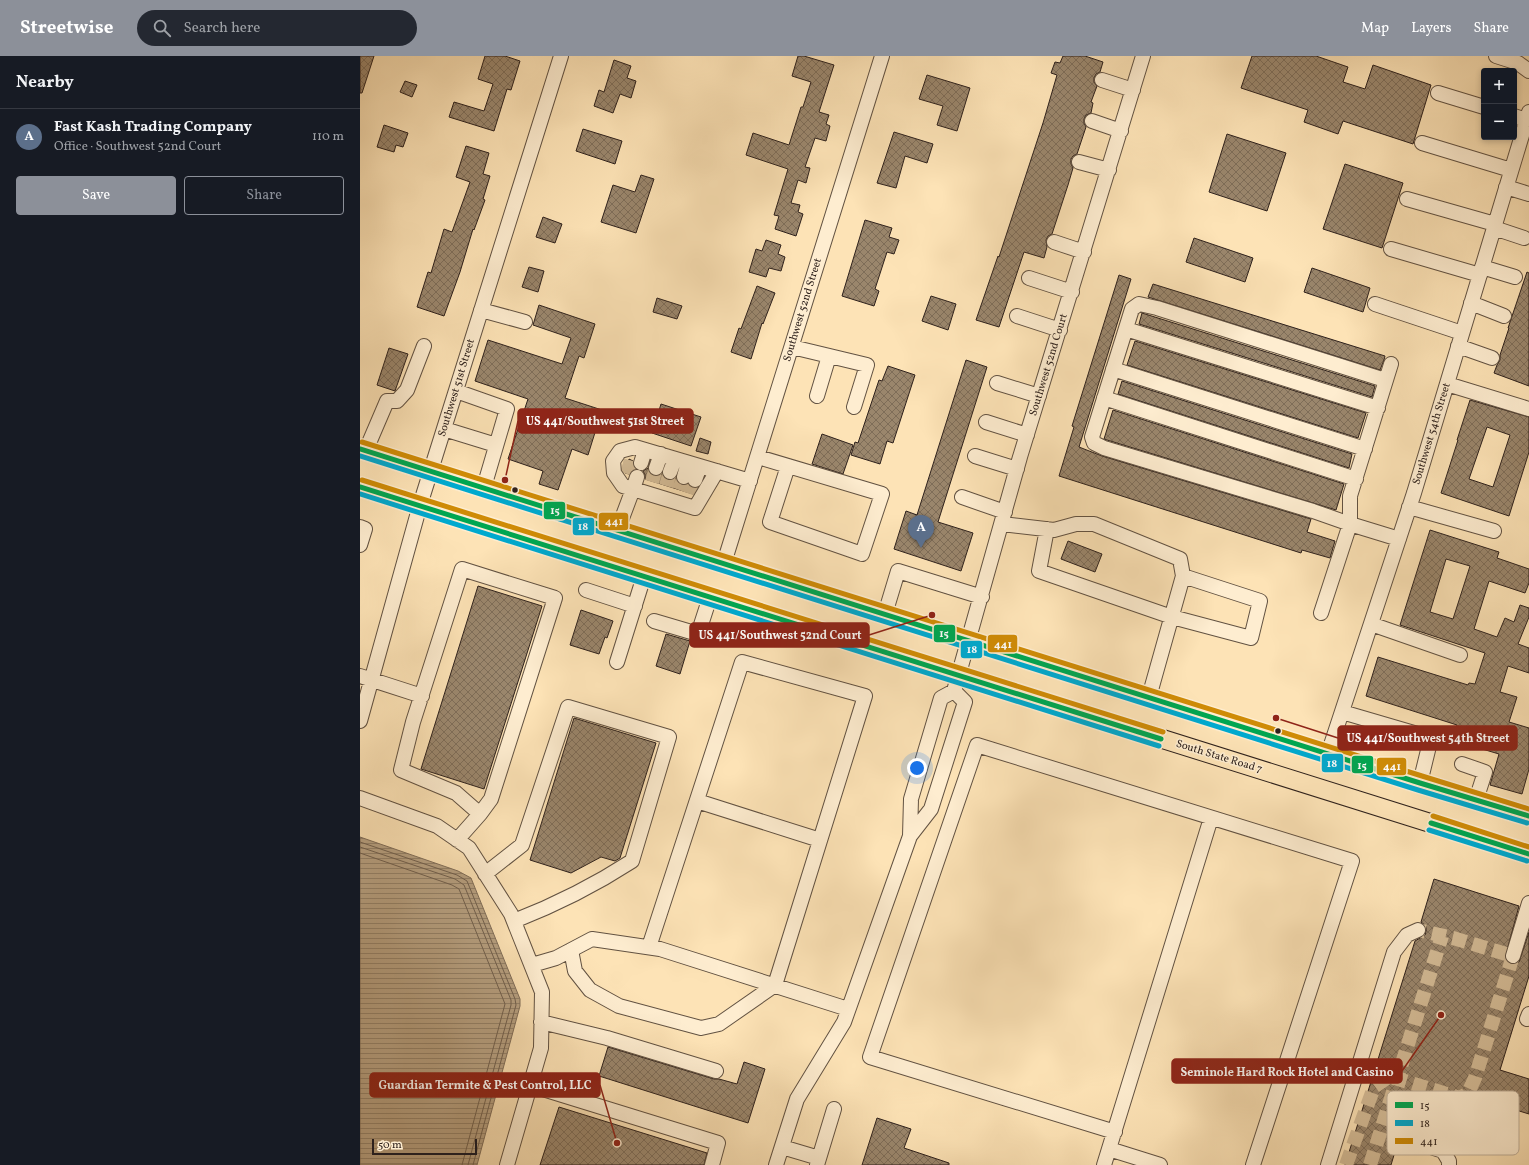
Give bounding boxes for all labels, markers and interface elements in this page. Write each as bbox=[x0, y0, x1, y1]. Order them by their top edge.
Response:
search box bbox=[137, 10, 417, 46]
text: Streetwise bbox=[20, 15, 113, 41]
icon: search bbox=[151, 17, 173, 39]
text: Search here bbox=[183, 18, 260, 39]
text: Map bbox=[1361, 19, 1389, 38]
text: Layers bbox=[1411, 19, 1451, 38]
text: Share bbox=[1473, 19, 1509, 38]
map controls bbox=[1481, 68, 1517, 140]
button: + bbox=[1481, 68, 1517, 104]
text: Nearby bbox=[16, 71, 74, 94]
button: − bbox=[1481, 104, 1517, 140]
text: Fast Kash Trading Company bbox=[54, 117, 252, 138]
text: A bbox=[24, 128, 34, 146]
text: 110 m bbox=[312, 128, 344, 146]
text: Office · Southwest 52nd Court bbox=[54, 138, 221, 156]
button: Save bbox=[16, 176, 176, 215]
button: Share bbox=[184, 176, 344, 215]
street label: Southwest 52nd Street bbox=[780, 256, 826, 364]
street label: Southwest 52nd Court bbox=[1026, 312, 1072, 418]
street label: Southwest 51st Street bbox=[435, 337, 479, 439]
street label: Southwest 54th Street bbox=[1409, 381, 1455, 487]
callout: US 441/Southwest 51st Street bbox=[518, 409, 693, 433]
text: US 441/Southwest 51st Street bbox=[526, 414, 685, 430]
unlabelled marker bbox=[510, 485, 520, 495]
line badge: 15 bbox=[543, 501, 566, 520]
text: 15 bbox=[550, 504, 560, 519]
line badge: 441 bbox=[598, 512, 629, 531]
text: 441 bbox=[605, 515, 623, 530]
pin: A bbox=[908, 515, 934, 548]
line badge: 18 bbox=[572, 517, 595, 536]
text: 18 bbox=[578, 520, 588, 535]
callout: US 441/Southwest 52nd Court bbox=[690, 623, 869, 647]
line badge: 15 bbox=[933, 624, 956, 643]
text: 15 bbox=[939, 627, 949, 642]
text: US 441/Southwest 52nd Court bbox=[698, 628, 862, 644]
line badge: 441 bbox=[987, 634, 1018, 653]
text: 441 bbox=[994, 638, 1012, 653]
line badge: 18 bbox=[960, 640, 983, 659]
text: 18 bbox=[967, 643, 977, 658]
unlabelled marker bbox=[1273, 726, 1283, 736]
callout: US 441/Southwest 54th Street bbox=[1338, 726, 1517, 750]
text: US 441/Southwest 54th Street bbox=[1346, 731, 1510, 747]
street label: South State Road 7 bbox=[1174, 737, 1264, 777]
line badge: 18 bbox=[1321, 753, 1344, 773]
line badge: 15 bbox=[1351, 755, 1374, 774]
text: 18 bbox=[1327, 757, 1337, 772]
line badge: 441 bbox=[1376, 757, 1407, 776]
your location bbox=[907, 758, 927, 778]
text: 15 bbox=[1357, 759, 1367, 774]
text: 441 bbox=[1383, 760, 1401, 775]
callout: Seminole Hard Rock Hotel and Casino bbox=[1172, 1059, 1402, 1083]
text: Seminole Hard Rock Hotel and Casino bbox=[1180, 1065, 1394, 1081]
callout: Guardian Termite & Pest Control, LLC bbox=[370, 1073, 600, 1097]
text: Guardian Termite & Pest Control, LLC bbox=[379, 1078, 592, 1094]
legend bbox=[1387, 1091, 1519, 1155]
text: 15 bbox=[1420, 1099, 1430, 1114]
text: 18 bbox=[1420, 1117, 1430, 1132]
text: 441 bbox=[1420, 1135, 1437, 1150]
scale bar bbox=[372, 1137, 477, 1156]
text: 50 m bbox=[378, 1138, 402, 1153]

